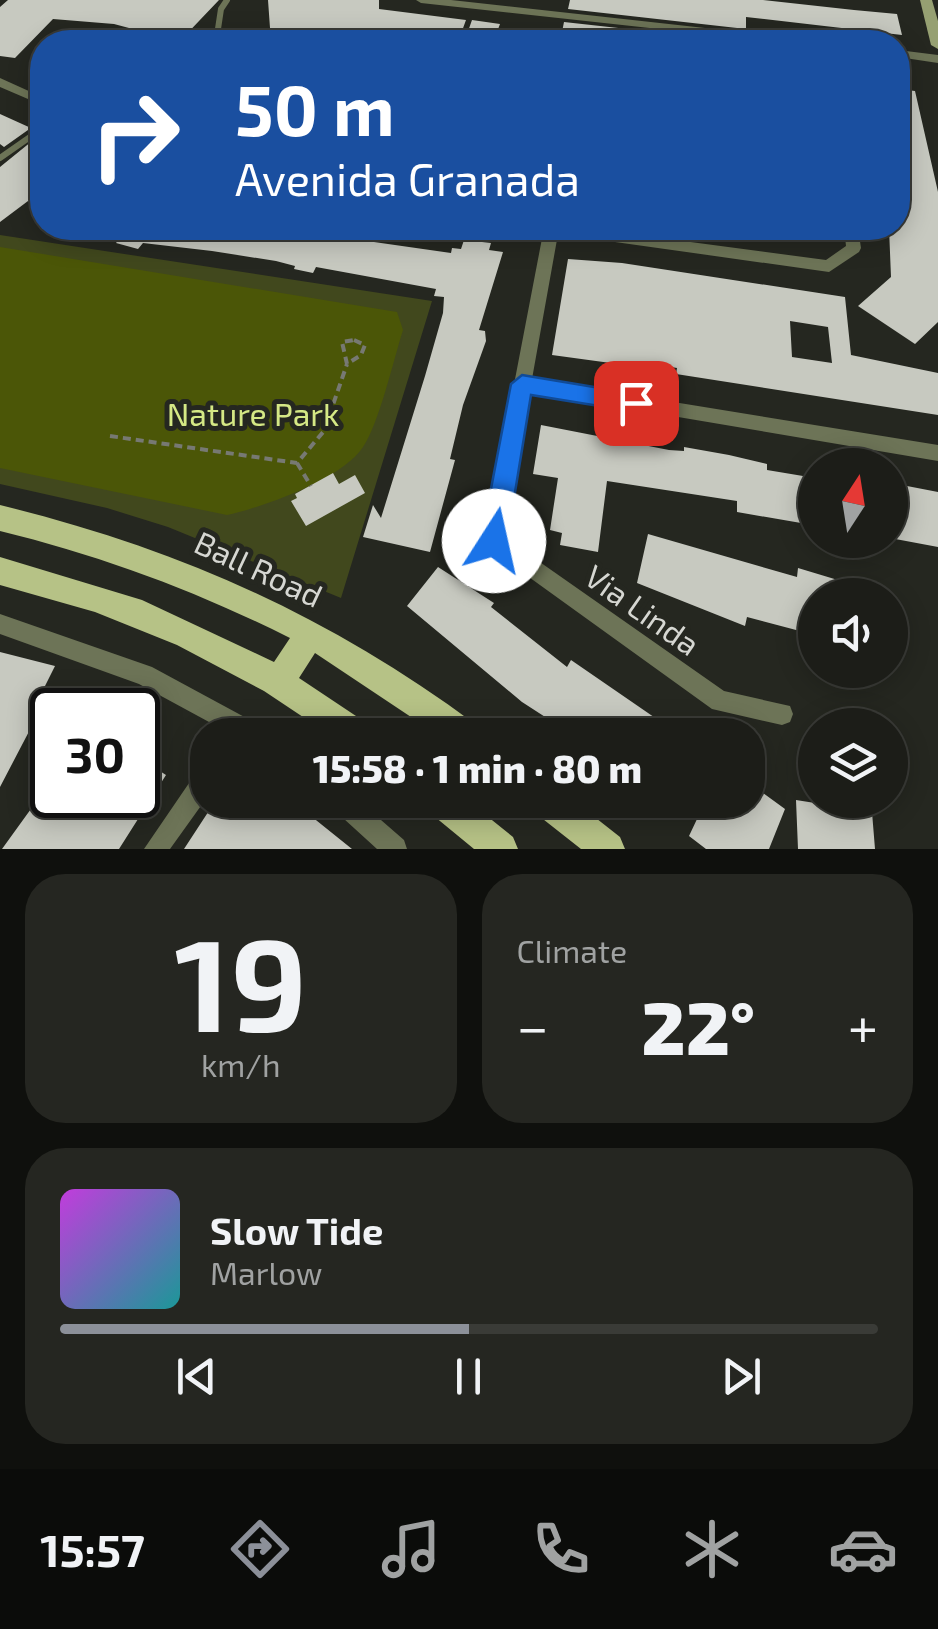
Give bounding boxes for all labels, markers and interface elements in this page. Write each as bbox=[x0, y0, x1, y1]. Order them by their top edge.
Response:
text: 50 m bbox=[235, 66, 395, 150]
icon: right bbox=[70, 70, 200, 200]
text: Avenida Granada bbox=[235, 151, 580, 205]
pin bbox=[594, 361, 679, 446]
icon: arrive bbox=[609, 376, 664, 431]
park label: Nature Park bbox=[167, 394, 339, 432]
north arrow bbox=[798, 448, 908, 558]
map controls bbox=[798, 448, 908, 818]
position arrow bbox=[442, 489, 546, 593]
street label: Ball Road bbox=[189, 522, 329, 614]
street label: Via Linda bbox=[578, 556, 708, 662]
button: sound bbox=[798, 578, 908, 688]
speed limit sign: 30 bbox=[30, 688, 160, 818]
button: layers bbox=[798, 708, 908, 818]
text: 15:58 · 1 min · 80 m bbox=[313, 745, 642, 791]
text: 19 bbox=[174, 902, 307, 1058]
text: Climate bbox=[517, 931, 627, 969]
text: 22° bbox=[641, 980, 755, 1070]
text: − bbox=[517, 992, 549, 1058]
text: + bbox=[848, 992, 878, 1058]
text: km/h bbox=[201, 1045, 280, 1083]
text: Slow Tide bbox=[210, 1207, 383, 1253]
text: Marlow bbox=[210, 1253, 322, 1291]
icon: previous bbox=[169, 1349, 224, 1404]
icon: pause bbox=[441, 1349, 496, 1404]
icon: next bbox=[714, 1349, 769, 1404]
icon: directions bbox=[225, 1514, 295, 1584]
icon: music bbox=[376, 1514, 446, 1584]
icon: phone bbox=[526, 1514, 596, 1584]
icon: climate bbox=[677, 1514, 747, 1584]
icon: car bbox=[828, 1514, 898, 1584]
text: 15:57 bbox=[40, 1522, 145, 1576]

